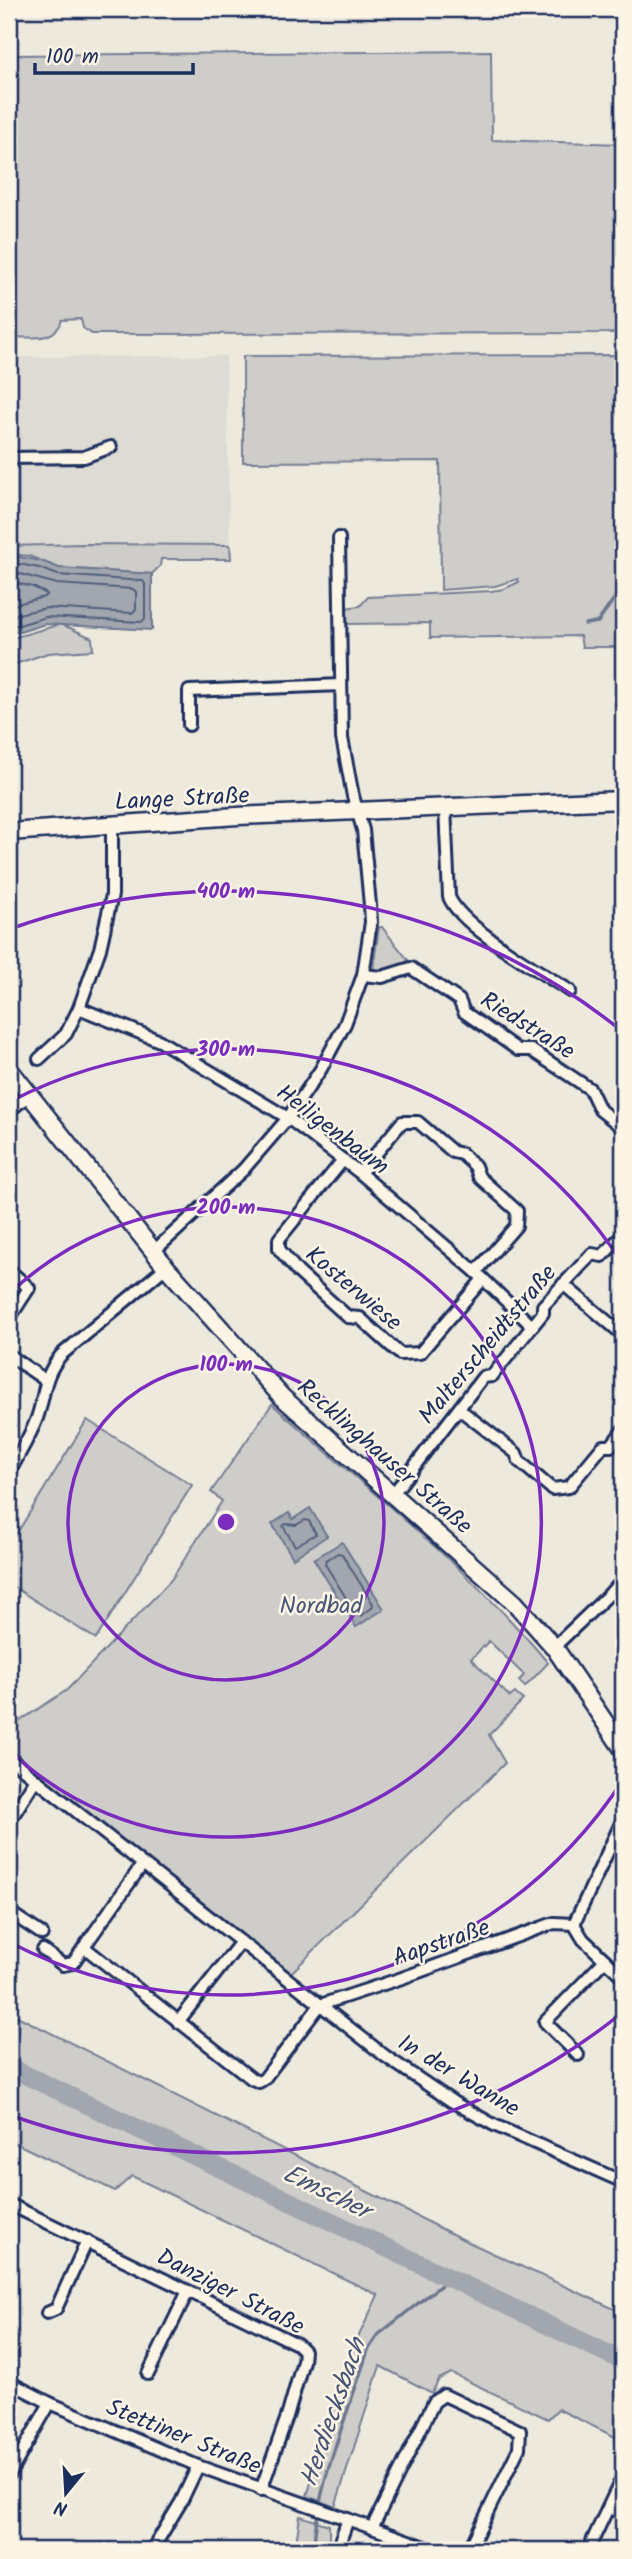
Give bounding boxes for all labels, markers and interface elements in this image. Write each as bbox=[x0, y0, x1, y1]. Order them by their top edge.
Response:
scale bar bbox=[35, 32, 192, 76]
text: 100 m bbox=[46, 41, 99, 74]
street label: Lange Straße bbox=[114, 776, 251, 823]
text: 400 m bbox=[197, 876, 255, 909]
street label: Riedstraße bbox=[472, 982, 583, 1071]
text: 300 m bbox=[196, 1034, 255, 1067]
street label: Heiligenbaum bbox=[267, 1074, 397, 1186]
text: 200 m bbox=[196, 1192, 256, 1225]
street label: Kosterwiese bbox=[296, 1237, 411, 1342]
street label: Malterscheidtstraße bbox=[409, 1256, 567, 1434]
text: 100 m bbox=[199, 1349, 253, 1382]
street label: Recklinghauser Straße bbox=[287, 1369, 481, 1545]
centre of rings bbox=[214, 1510, 238, 1534]
park label: Nordbad bbox=[280, 1587, 363, 1626]
street label: Aapstraße bbox=[387, 1908, 496, 1978]
street label: In der Wanne bbox=[390, 2024, 527, 2128]
water label: Emscher bbox=[275, 2154, 382, 2234]
street label: Danziger Straße bbox=[149, 2238, 311, 2346]
water label: Herdiecksbach bbox=[289, 2331, 380, 2493]
street label: Stettiner Straße bbox=[100, 2389, 267, 2486]
north arrow bbox=[32, 2458, 102, 2528]
text: N bbox=[51, 2491, 72, 2523]

